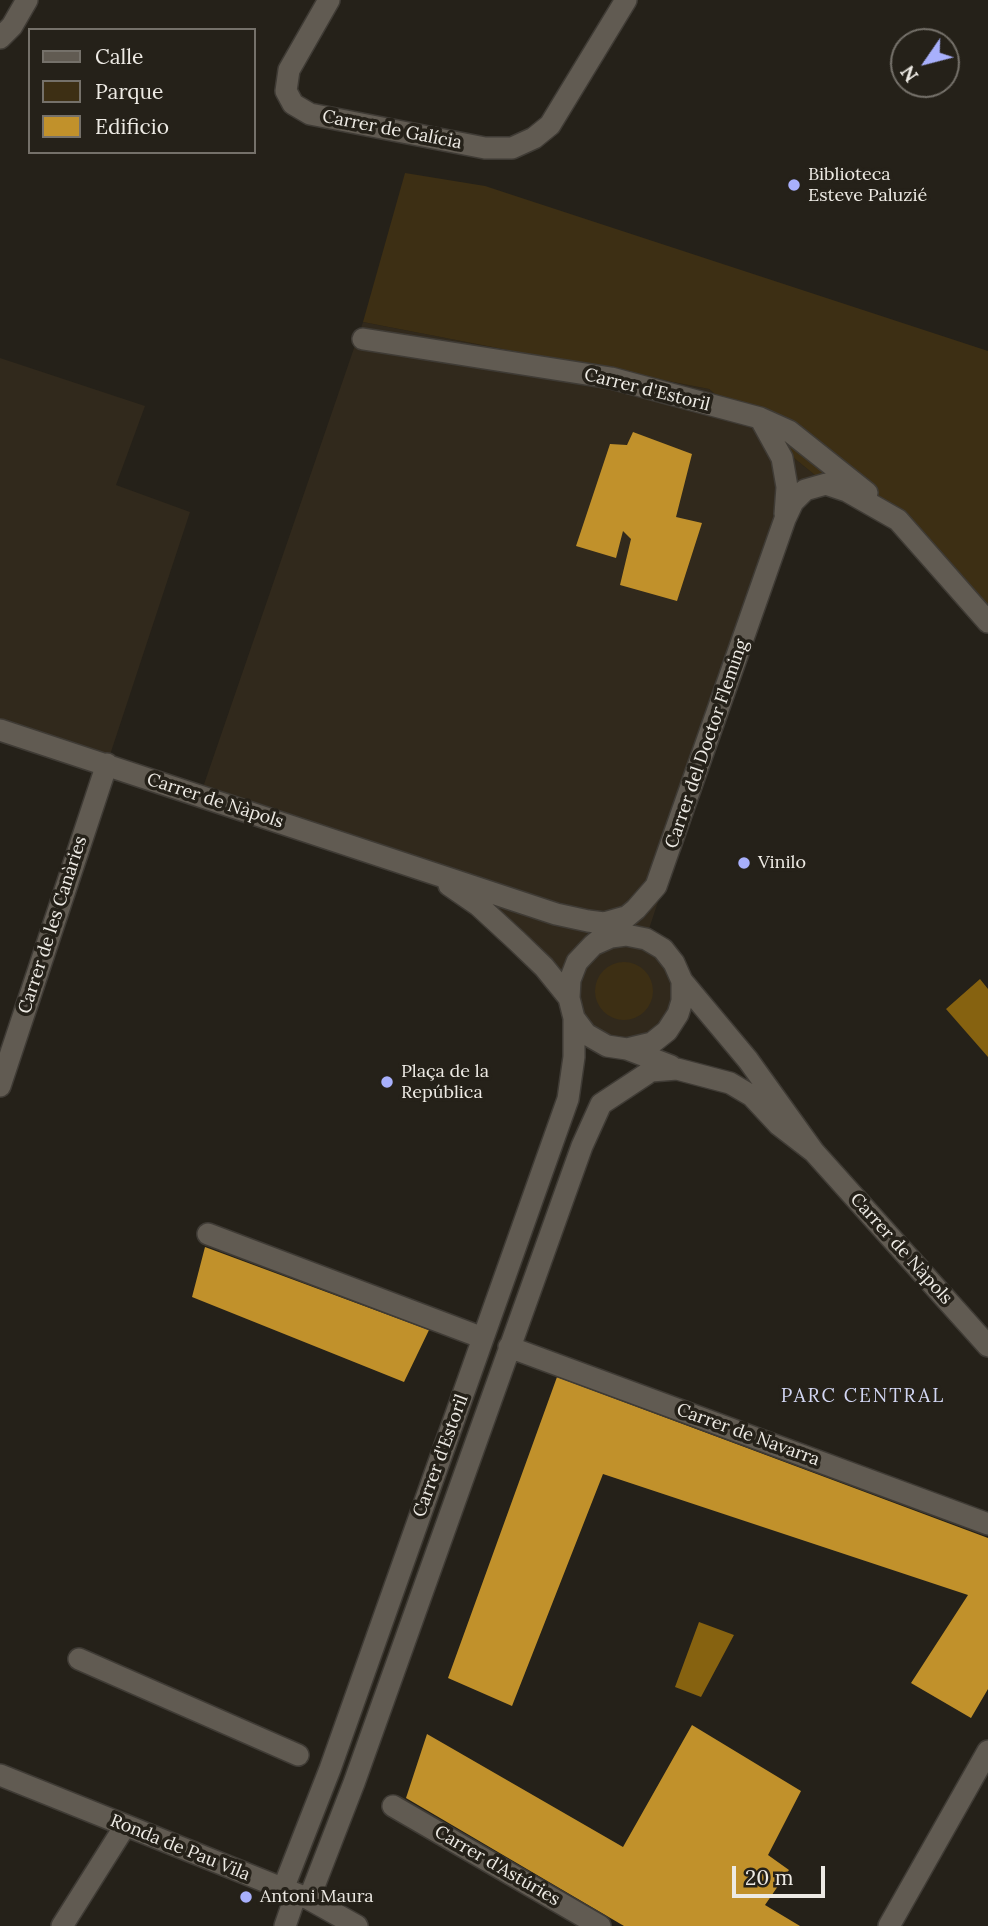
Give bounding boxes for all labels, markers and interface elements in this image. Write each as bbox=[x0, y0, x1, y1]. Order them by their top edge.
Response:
legend bbox=[28, 28, 256, 154]
north arrow bbox=[890, 28, 960, 98]
text: Calle bbox=[95, 43, 143, 70]
text: N bbox=[895, 61, 923, 87]
text: Parque bbox=[95, 78, 163, 105]
street label: Carrer de Galícia bbox=[320, 106, 464, 154]
text: Edificio bbox=[95, 113, 169, 140]
place label: Biblioteca Esteve Paluzié bbox=[808, 164, 927, 206]
marker: Biblioteca Esteve Paluzié bbox=[786, 177, 802, 193]
street label: Carrer d'Estoril bbox=[582, 364, 712, 416]
street label: Carrer del Doctor Fleming bbox=[661, 637, 753, 851]
street label: Carrer de Nàpols bbox=[144, 769, 286, 833]
street label: Carrer de les Canàries bbox=[14, 833, 92, 1017]
place label: Vinilo bbox=[758, 852, 806, 874]
marker: Vinilo bbox=[736, 855, 752, 871]
place label: Plaça de la República bbox=[401, 1061, 489, 1104]
marker: Plaça de la República bbox=[379, 1074, 395, 1090]
street label: Carrer de Nàpols bbox=[845, 1189, 957, 1309]
district label: PARC CENTRAL bbox=[782, 1386, 944, 1408]
street label: Carrer d'Estoril bbox=[409, 1392, 473, 1520]
street label: Carrer de Navarra bbox=[674, 1399, 822, 1471]
street label: Ronda de Pau Vila bbox=[107, 1810, 253, 1886]
street label: Carrer d'Astúries bbox=[430, 1821, 564, 1911]
scale bar bbox=[736, 1853, 829, 1897]
text: 20 m bbox=[745, 1864, 794, 1891]
place label: Antoni Maura bbox=[260, 1886, 374, 1908]
marker: Antoni Maura bbox=[238, 1889, 254, 1905]

